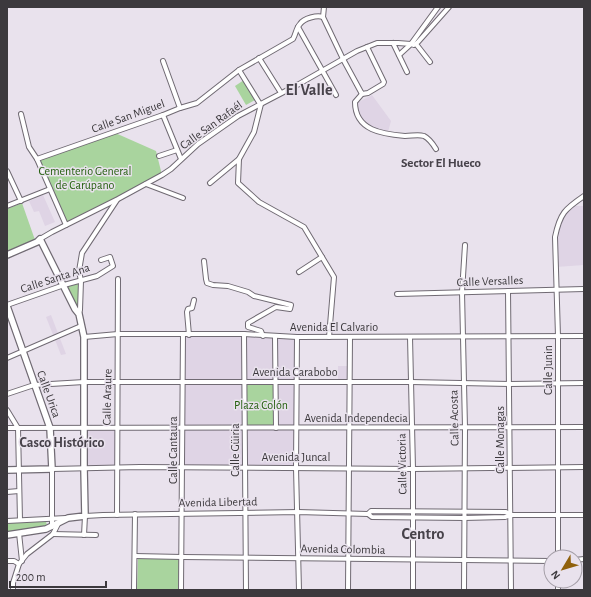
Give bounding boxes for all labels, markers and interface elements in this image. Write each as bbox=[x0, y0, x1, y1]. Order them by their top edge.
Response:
district label: El Valle bbox=[285, 82, 333, 98]
street label: Calle San Miguel bbox=[90, 97, 166, 135]
street label: Calle San Rafaél bbox=[178, 99, 244, 151]
district label: Sector El Hueco bbox=[401, 157, 482, 170]
park label: Cementerio General de Carúpano bbox=[38, 165, 132, 191]
street label: Calle Santa Ana bbox=[19, 261, 92, 295]
street label: Calle Versalles bbox=[456, 274, 524, 288]
street label: Avenida El Calvario bbox=[290, 321, 378, 333]
street label: Calle Junin bbox=[542, 345, 554, 395]
street label: Avenida Carabobo bbox=[252, 366, 338, 378]
street label: Calle Urica bbox=[35, 369, 63, 420]
street label: Calle Araure bbox=[101, 369, 113, 425]
street label: Calle Acosta bbox=[448, 389, 460, 446]
park label: Plaza Colón bbox=[234, 399, 288, 411]
street label: Calle Monagas bbox=[494, 406, 506, 474]
street label: Avenida Independecia bbox=[304, 412, 408, 424]
street label: Calle Cantaura bbox=[167, 416, 179, 484]
street label: Calle Güiria bbox=[229, 423, 241, 477]
street label: Calle Victoria bbox=[395, 433, 409, 495]
district label: Casco Histórico bbox=[20, 436, 105, 450]
street label: Avenida Juncal bbox=[262, 451, 330, 463]
street label: Avenida Libertad bbox=[178, 495, 258, 509]
district label: Centro bbox=[402, 526, 445, 542]
street label: Avenida Colombia bbox=[300, 542, 386, 556]
north arrow bbox=[543, 549, 583, 589]
scale bar bbox=[10, 563, 106, 589]
text: N bbox=[549, 568, 562, 581]
text: 200 m bbox=[16, 571, 46, 583]

